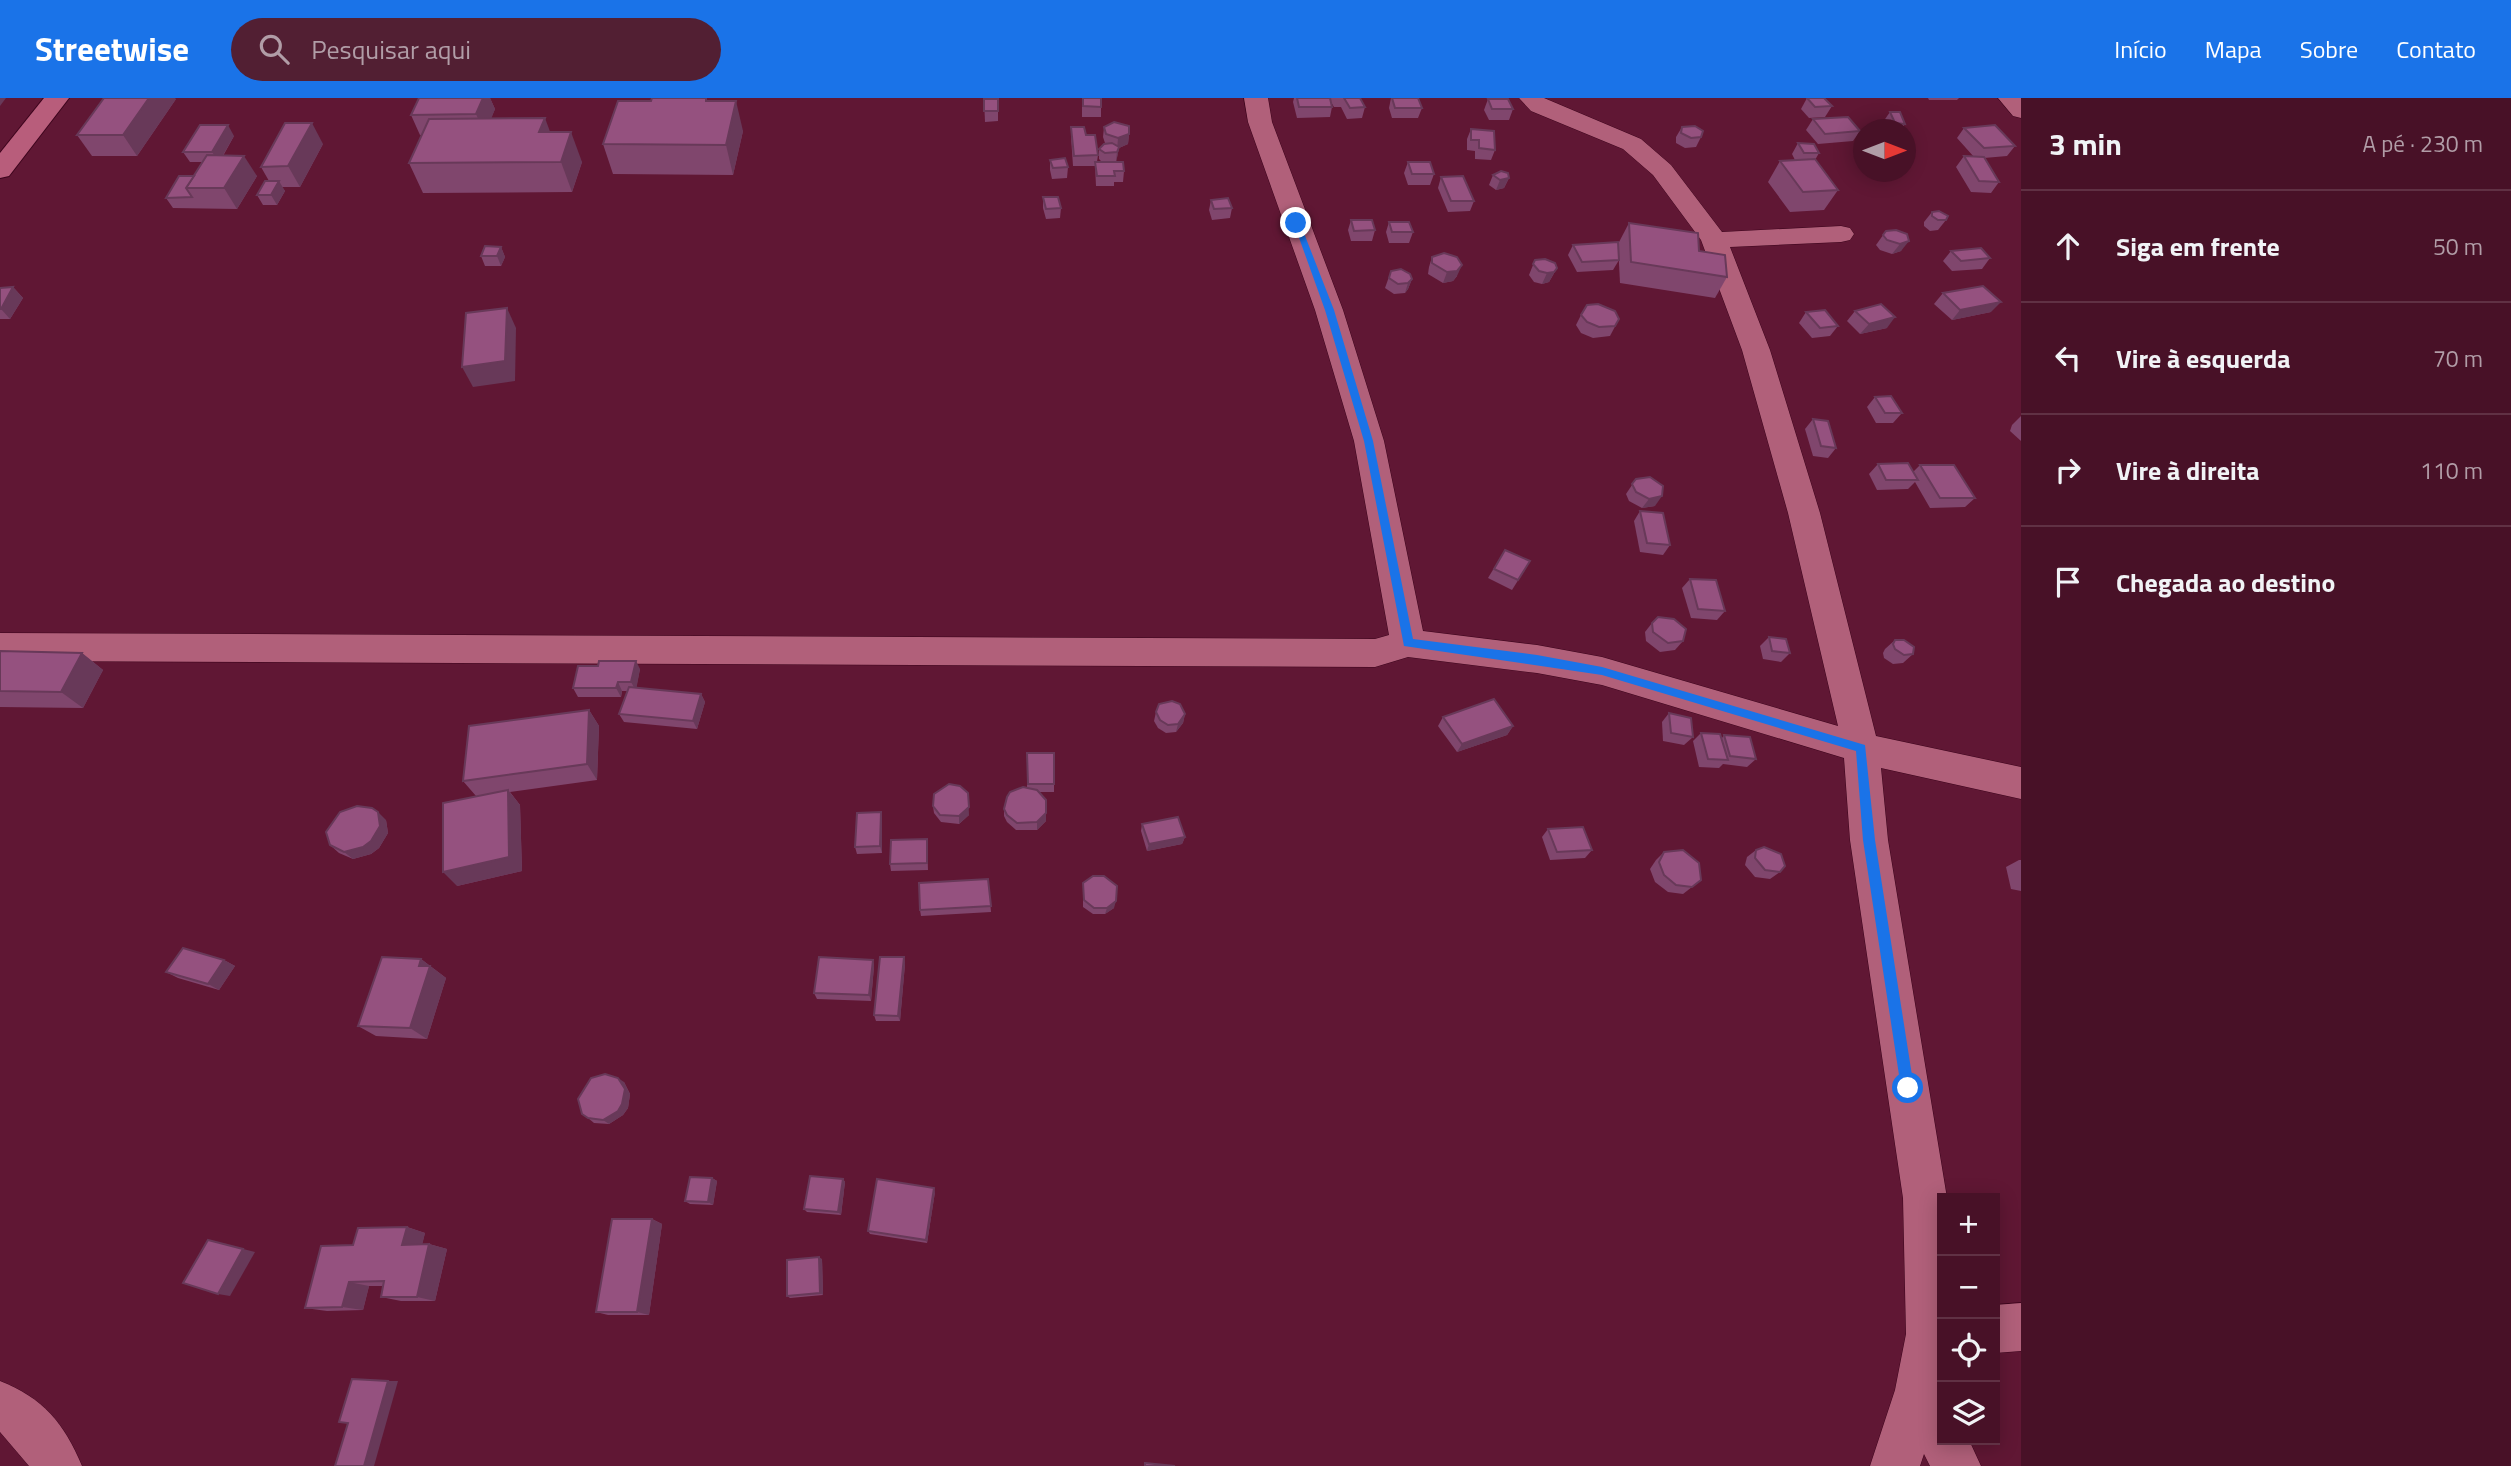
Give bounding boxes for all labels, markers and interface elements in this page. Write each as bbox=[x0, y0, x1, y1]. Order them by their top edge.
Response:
search box bbox=[231, 18, 721, 81]
text: Streetwise bbox=[35, 24, 189, 74]
icon: search bbox=[255, 30, 293, 68]
text: Pesquisar aqui bbox=[311, 30, 471, 69]
text: Início bbox=[2114, 31, 2167, 67]
text: Mapa bbox=[2205, 31, 2262, 67]
text: Sobre bbox=[2300, 31, 2358, 67]
text: Contato bbox=[2396, 31, 2476, 67]
north arrow bbox=[1853, 119, 1916, 182]
text: 3 min bbox=[2049, 121, 2122, 167]
text: A pé · 230 m bbox=[2362, 126, 2483, 161]
route end bbox=[1280, 207, 1311, 238]
icon: ahead bbox=[2049, 227, 2087, 265]
text: Siga em frente bbox=[2116, 227, 2280, 266]
text: 50 m bbox=[2433, 229, 2483, 264]
icon: left bbox=[2049, 339, 2087, 377]
text: Vire à esquerda bbox=[2116, 339, 2291, 378]
text: 70 m bbox=[2433, 341, 2483, 376]
icon: right bbox=[2049, 451, 2087, 489]
text: Vire à direita bbox=[2116, 451, 2259, 490]
text: 110 m bbox=[2420, 453, 2483, 488]
icon: arrive bbox=[2049, 563, 2087, 601]
text: Chegada ao destino bbox=[2116, 563, 2335, 602]
route start bbox=[1892, 1072, 1923, 1103]
map controls bbox=[1937, 1193, 2000, 1445]
button: + bbox=[1937, 1193, 2000, 1256]
button: − bbox=[1937, 1256, 2000, 1319]
button: locate bbox=[1937, 1319, 2000, 1382]
button: layers bbox=[1937, 1382, 2000, 1445]

